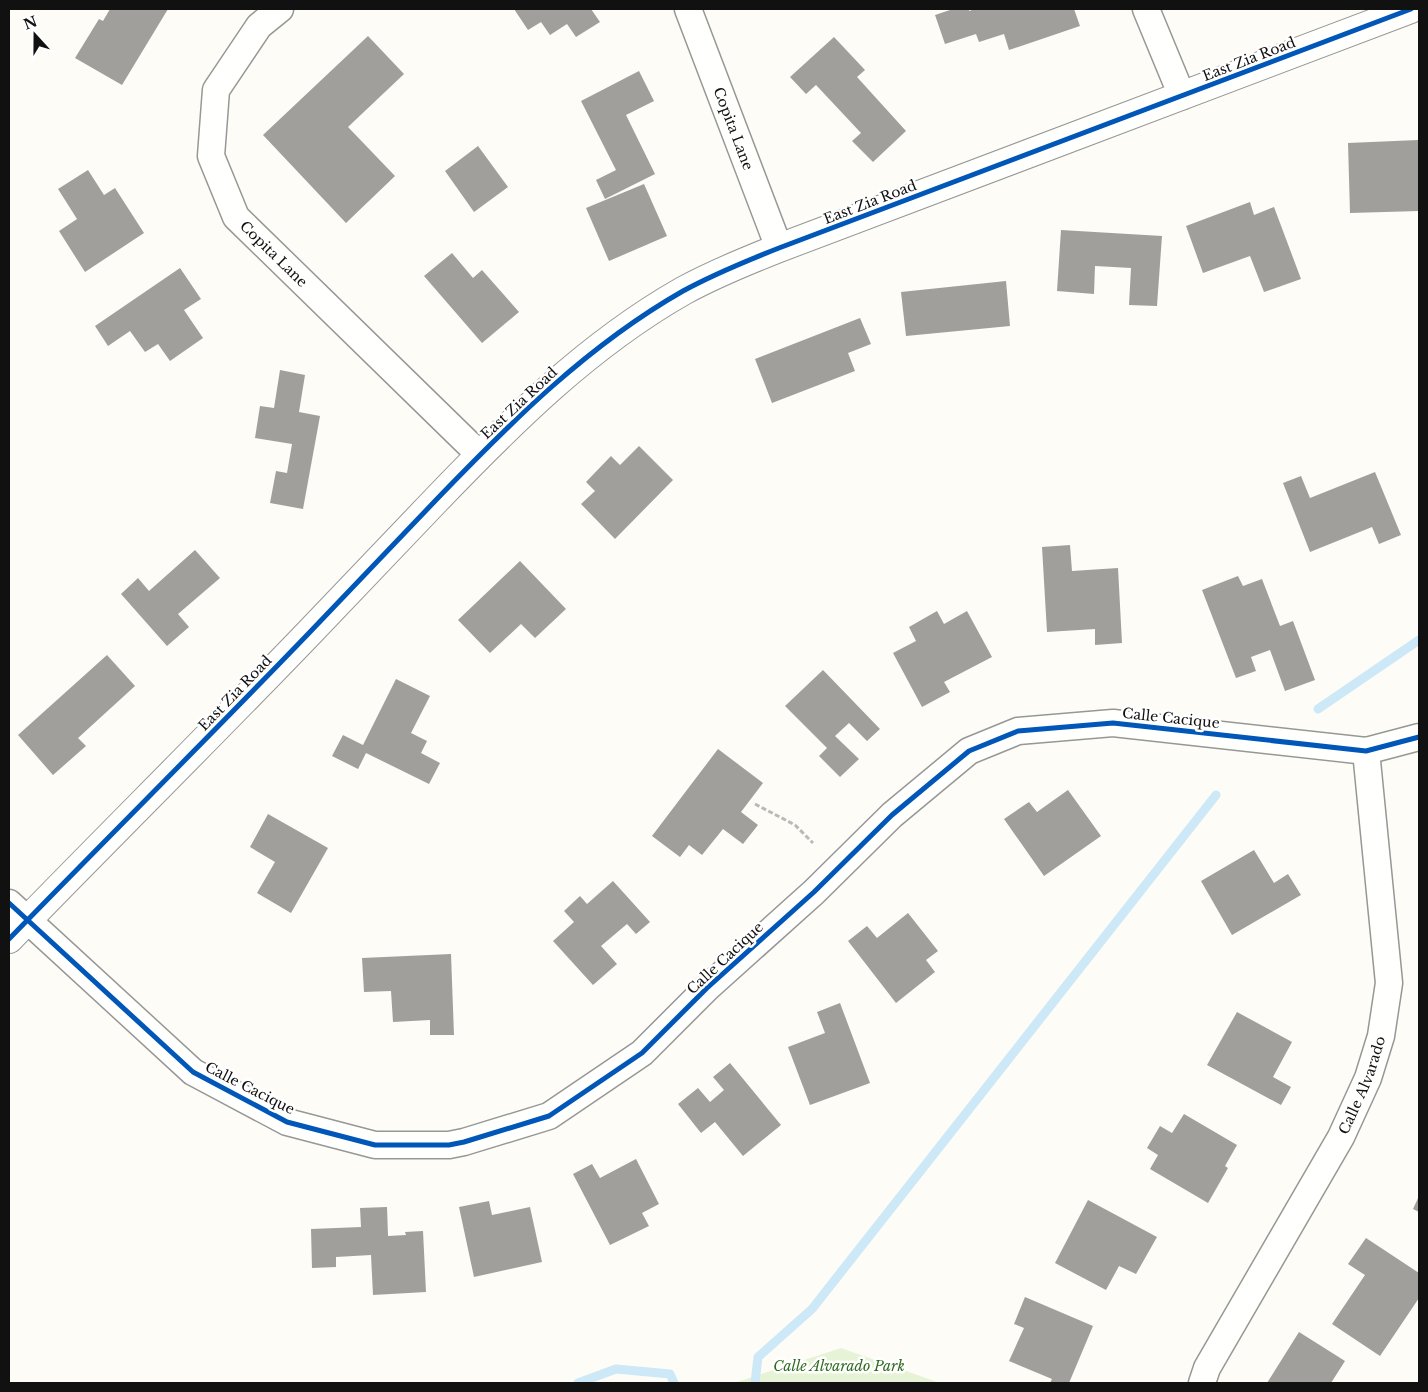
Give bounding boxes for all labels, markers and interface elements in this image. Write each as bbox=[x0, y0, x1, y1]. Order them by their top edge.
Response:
north arrow bbox=[10, 10, 60, 60]
text: N bbox=[21, 12, 40, 34]
street label: East Zia Road bbox=[1200, 33, 1298, 85]
street label: Copita Lane bbox=[710, 85, 757, 173]
street label: East Zia Road bbox=[821, 176, 919, 228]
street label: Copita Lane bbox=[236, 217, 311, 291]
street label: East Zia Road bbox=[477, 363, 561, 443]
street label: East Zia Road bbox=[194, 651, 276, 735]
street label: Calle Cacique bbox=[1121, 704, 1221, 732]
street label: Calle Cacique bbox=[683, 918, 767, 998]
street label: Calle Alvarado bbox=[1335, 1034, 1389, 1137]
street label: Calle Cacique bbox=[202, 1058, 298, 1118]
park label: Calle Alvarado Park bbox=[773, 1357, 905, 1375]

